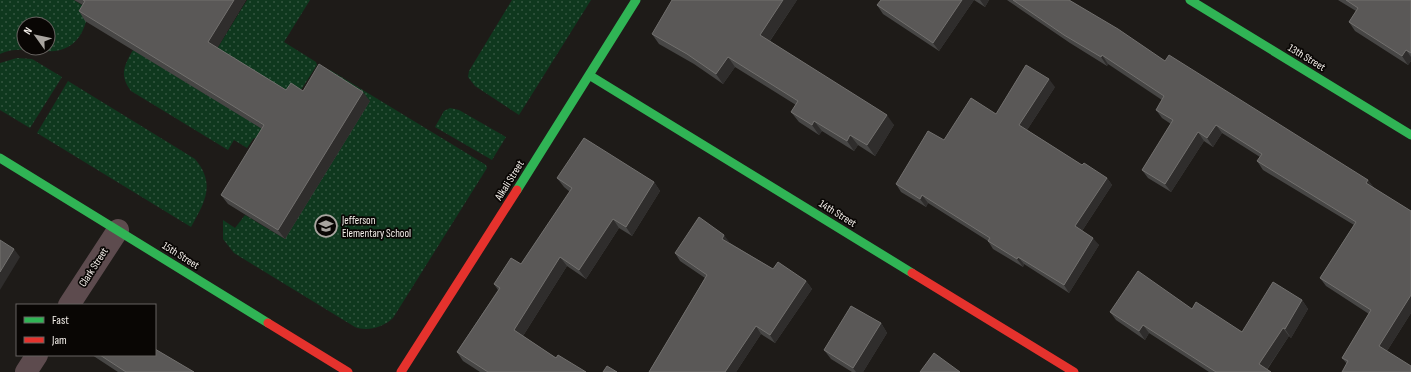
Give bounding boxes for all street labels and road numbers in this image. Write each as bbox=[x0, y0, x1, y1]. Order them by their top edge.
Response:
street label: 13th Street bbox=[1286, 41, 1328, 74]
street label: Alkali Street bbox=[492, 157, 527, 203]
street label: 14th Street bbox=[817, 197, 859, 230]
street label: 15th Street bbox=[160, 239, 202, 272]
street label: Clark Street bbox=[76, 245, 111, 289]

